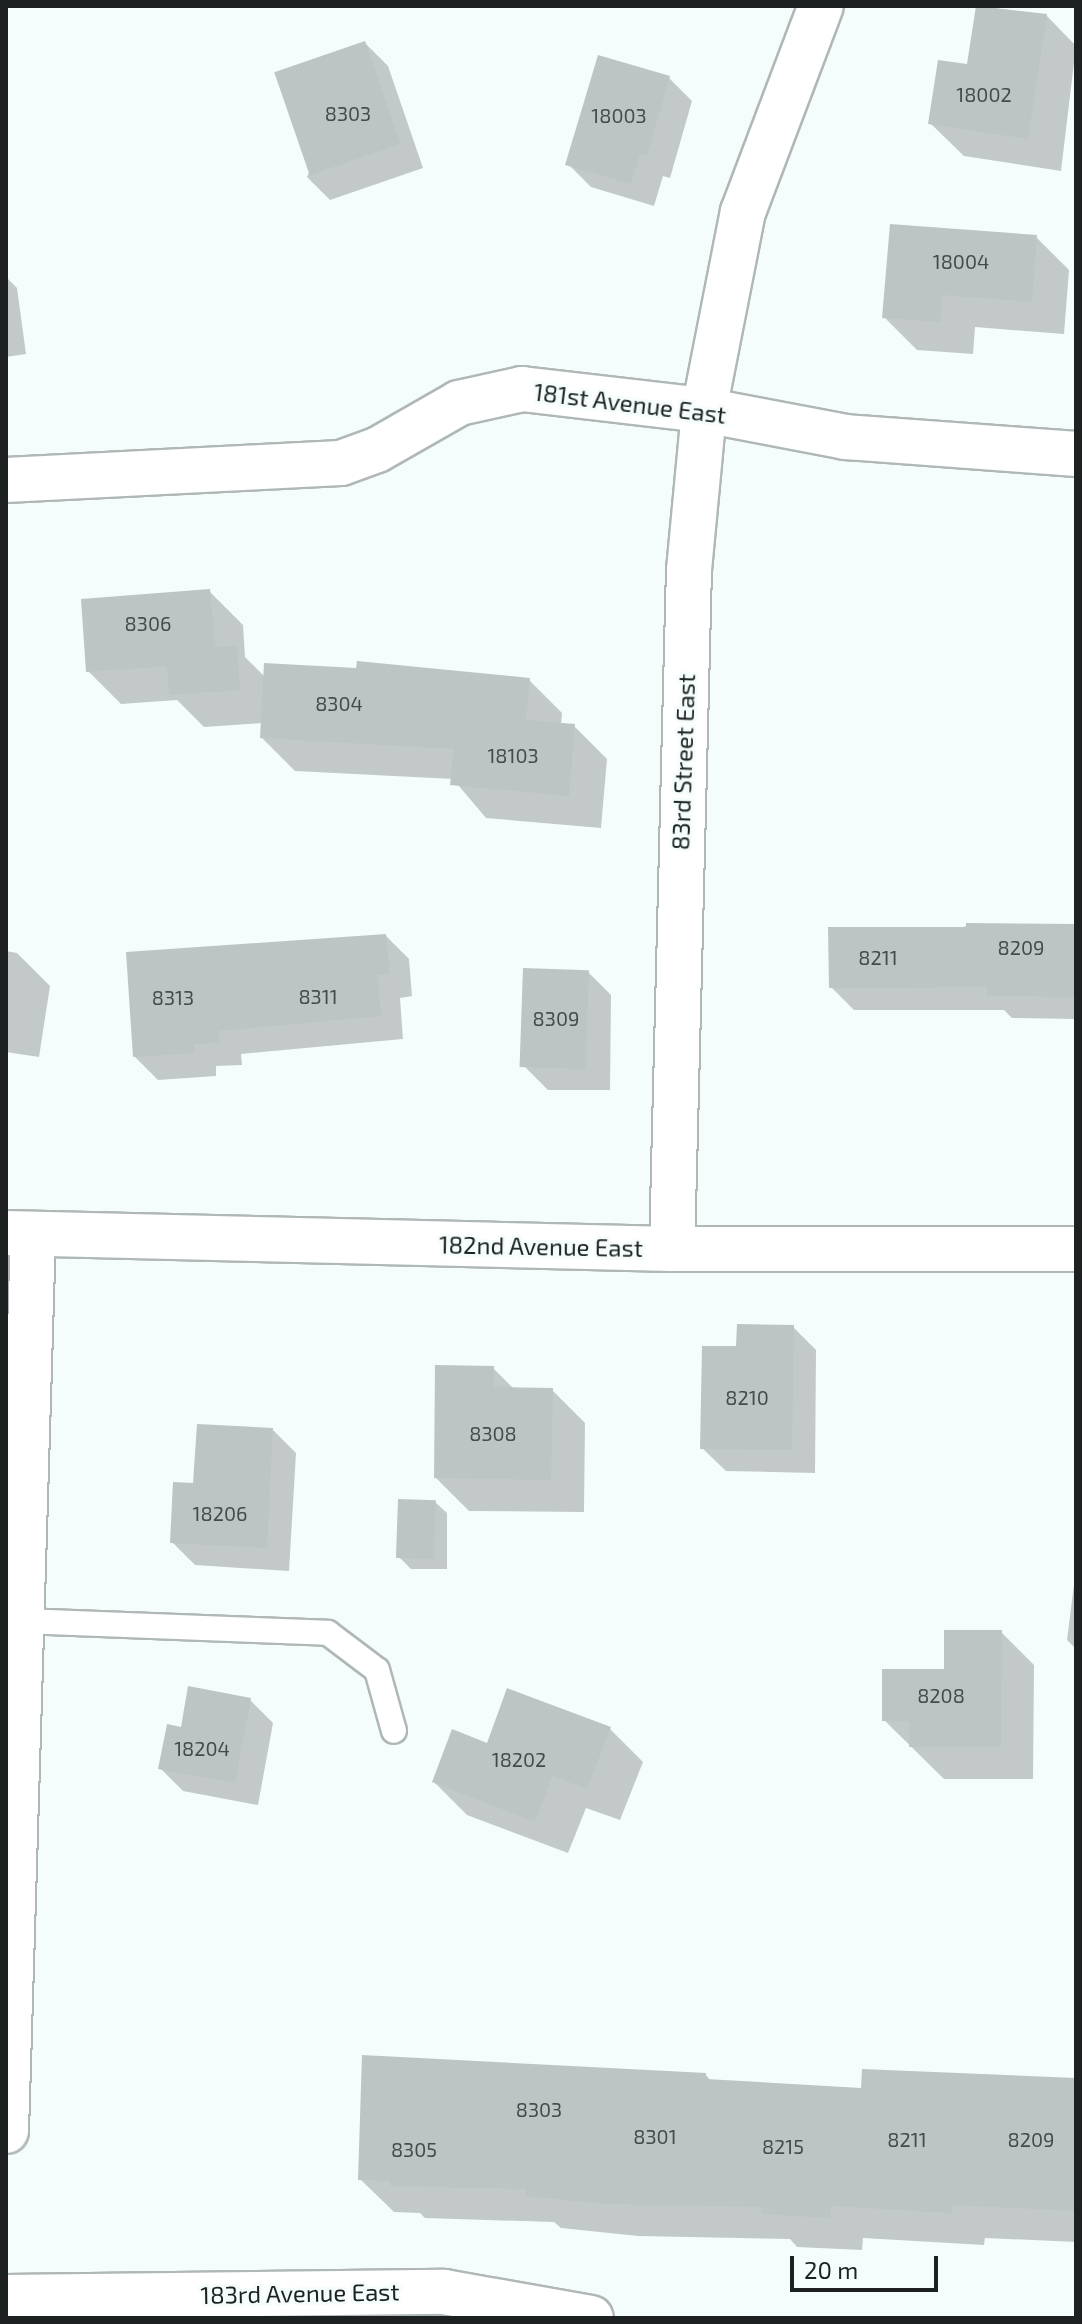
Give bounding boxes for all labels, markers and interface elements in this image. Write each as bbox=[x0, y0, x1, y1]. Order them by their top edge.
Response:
house number: 18002 bbox=[956, 82, 1012, 106]
house number: 8303 bbox=[325, 101, 371, 125]
house number: 18003 bbox=[591, 103, 647, 127]
house number: 18004 bbox=[933, 249, 989, 273]
street label: 181st Avenue East bbox=[532, 377, 728, 429]
house number: 8306 bbox=[125, 611, 171, 635]
street label: 83rd Street East bbox=[666, 673, 700, 851]
house number: 8304 bbox=[315, 691, 363, 715]
house number: 18103 bbox=[487, 743, 539, 767]
house number: 8209 bbox=[998, 935, 1044, 959]
house number: 8211 bbox=[858, 945, 898, 969]
house number: 8311 bbox=[298, 984, 338, 1008]
house number: 8313 bbox=[152, 985, 194, 1009]
house number: 8309 bbox=[533, 1006, 579, 1030]
street label: 182nd Avenue East bbox=[439, 1230, 643, 1262]
house number: 8210 bbox=[725, 1385, 769, 1409]
house number: 8308 bbox=[469, 1421, 517, 1445]
house number: 18206 bbox=[193, 1501, 247, 1525]
house number: 8208 bbox=[917, 1683, 965, 1707]
house number: 18204 bbox=[174, 1736, 230, 1760]
house number: 18202 bbox=[492, 1747, 546, 1771]
house number: 8303 bbox=[516, 2097, 562, 2121]
house number: 8301 bbox=[633, 2124, 677, 2148]
house number: 8211 bbox=[887, 2127, 927, 2151]
house number: 8209 bbox=[1008, 2127, 1054, 2151]
house number: 8215 bbox=[762, 2134, 804, 2158]
house number: 8305 bbox=[391, 2137, 437, 2161]
scale bar bbox=[794, 2240, 942, 2290]
text: 20 m bbox=[804, 2255, 858, 2284]
street label: 183rd Avenue East bbox=[200, 2277, 400, 2309]

